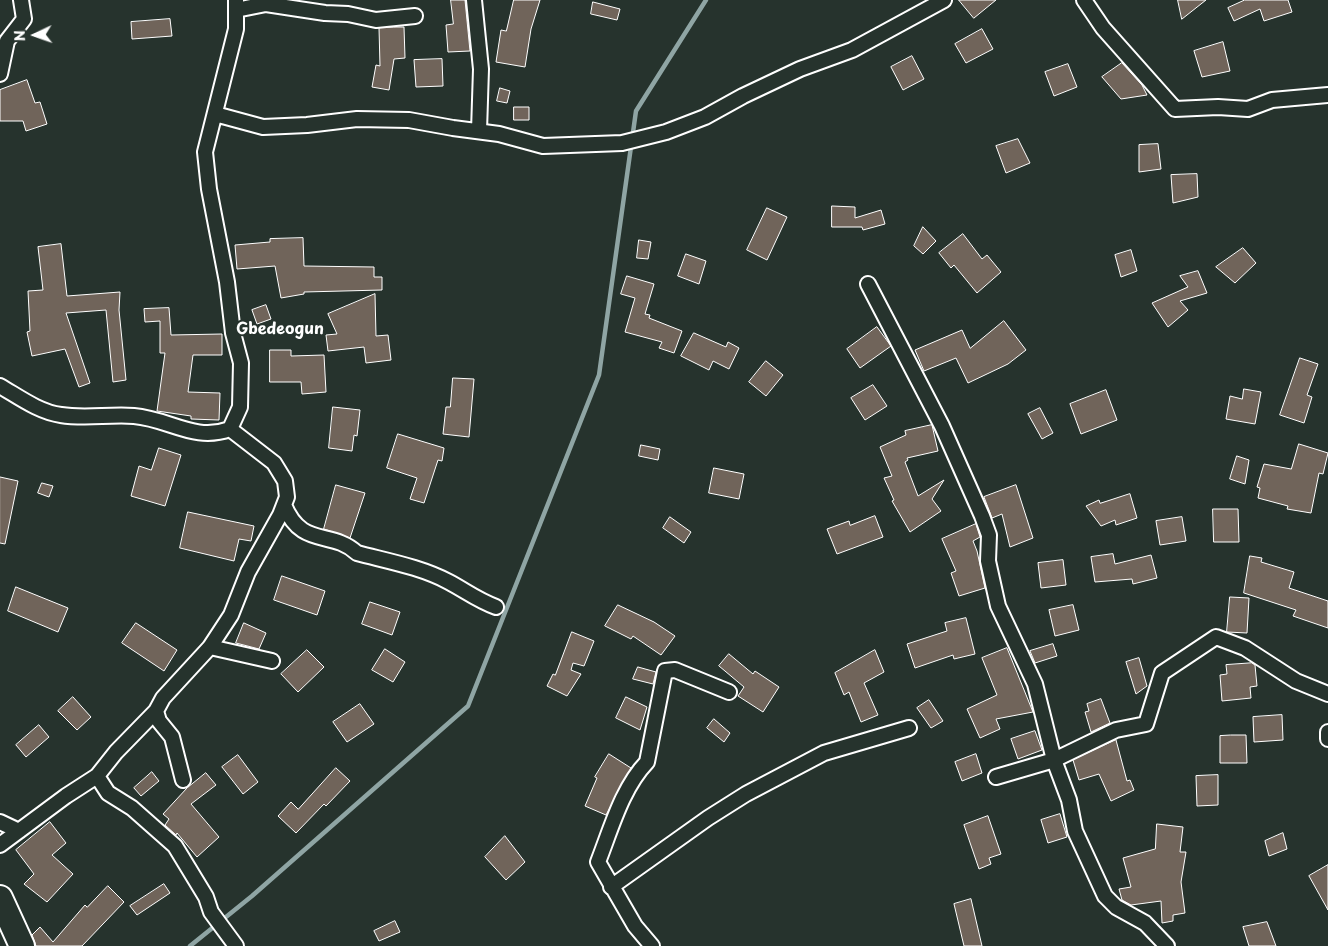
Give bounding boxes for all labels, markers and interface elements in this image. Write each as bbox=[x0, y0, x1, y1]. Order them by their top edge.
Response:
north arrow bbox=[10, 10, 60, 60]
text: N bbox=[9, 30, 30, 42]
district label: Gbedeogun bbox=[236, 320, 324, 340]

